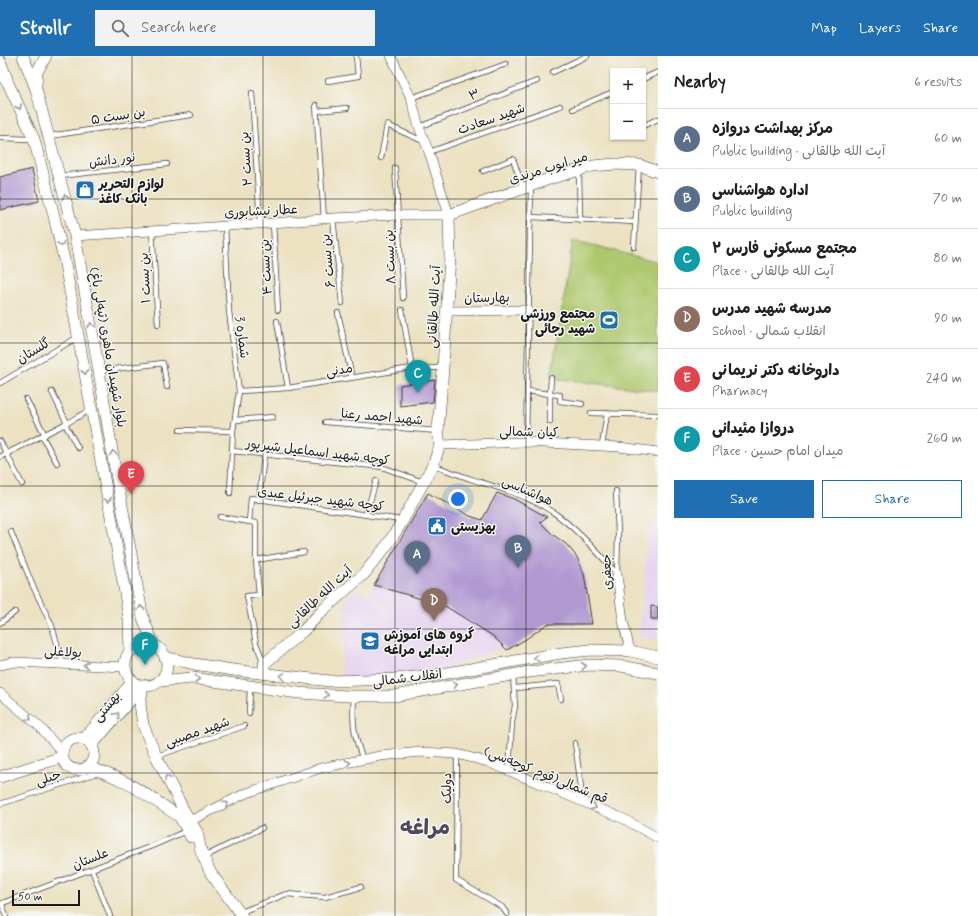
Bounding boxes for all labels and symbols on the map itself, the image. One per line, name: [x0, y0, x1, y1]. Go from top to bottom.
street label: ۳: [467, 86, 483, 105]
street label: شهید سعادت: [456, 100, 527, 139]
one-way arrow: [14, 103, 22, 110]
street label: بن بست ۵: [90, 104, 147, 129]
street label: بن بست ۲: [236, 131, 257, 187]
street label: میر ایوب مرندی: [507, 148, 590, 188]
street label: نور دانش: [88, 149, 136, 172]
place label: لوازم التحریر بانک کاغذ: [97, 176, 164, 208]
shop icon: لوازم التحریر بانک کاغذ: [74, 179, 96, 201]
one-way arrow: [61, 194, 70, 201]
street label: عطار نیشابوری: [224, 201, 298, 222]
street label: بن بست ۸: [381, 229, 400, 285]
street label: بن بست ۶: [317, 233, 340, 289]
street label: بن بست ۴: [257, 239, 276, 295]
one-way arrow: [56, 241, 64, 248]
street label: بن بست ۱: [136, 252, 155, 304]
street label: آیت الله طالقانی: [424, 264, 445, 349]
street label: بلوار شهیدان ماهری (تپه‌لی باغ): [85, 266, 130, 429]
street label: بهارستان: [464, 290, 510, 307]
place label: مجتمع ورزشی شهید رجائی: [520, 306, 595, 338]
sports icon: مجتمع ورزشی شهید رجائی: [598, 309, 620, 331]
street label: شماره 3: [230, 315, 253, 359]
one-way arrow: [87, 322, 96, 328]
street label: گلستان: [14, 334, 54, 368]
street label: مدنی: [325, 360, 354, 381]
pin: C: [405, 360, 431, 393]
one-way arrow: [80, 369, 89, 375]
street label: شهید احمد رعنا: [340, 405, 424, 430]
street label: کیان شمالی: [499, 423, 559, 442]
street label: کوچه شهید اسماعیل شیرپور: [244, 435, 391, 470]
one-way arrow: [109, 450, 118, 456]
pin: E: [118, 461, 144, 494]
street label: هواشناسی: [499, 473, 556, 510]
street label: کوچه شهید جبرئیل عبدی: [256, 483, 386, 516]
your location: [448, 489, 468, 509]
one-way arrow: [103, 497, 112, 503]
public building icon: بهزیستی: [426, 515, 448, 537]
place label: بهزیستی: [451, 519, 496, 536]
pin: B: [505, 535, 531, 568]
pin: A: [404, 541, 430, 574]
street label: جعفری: [598, 554, 617, 590]
street label: آیت الله طالقانی: [284, 562, 357, 632]
pin: D: [421, 588, 447, 621]
one-way arrow: [138, 605, 146, 611]
place label: گروه های آموزش ابتدایی مراغه: [384, 626, 475, 659]
school or university icon: گروه های آموزش ابتدایی مراغه: [359, 630, 381, 652]
pin: F: [132, 632, 158, 665]
street label: بولاغلی: [44, 643, 82, 662]
one-way arrow: [533, 653, 539, 661]
one-way arrow: [83, 661, 89, 670]
one-way arrow: [581, 662, 587, 671]
street label: انقلاب شمالی: [371, 666, 443, 691]
one-way arrow: [279, 672, 285, 681]
one-way arrow: [194, 674, 200, 683]
one-way arrow: [452, 681, 458, 690]
street label: بهشتی: [89, 688, 125, 726]
one-way arrow: [323, 690, 329, 699]
one-way arrow: [112, 713, 119, 720]
street label: شهید مصیبی: [163, 713, 232, 751]
one-way arrow: [25, 714, 32, 721]
street label: قم شمالی(قوم کوچه‌سی): [480, 743, 610, 809]
one-way arrow: [345, 759, 352, 767]
street label: جبلی: [33, 766, 64, 791]
street label: دولیک: [439, 772, 456, 804]
one-way arrow: [165, 775, 172, 782]
one-way arrow: [221, 801, 229, 809]
one-way arrow: [590, 802, 597, 810]
district label: مراغه: [400, 814, 450, 842]
street label: علستان: [70, 844, 111, 874]
scale bar: [12, 888, 80, 907]

